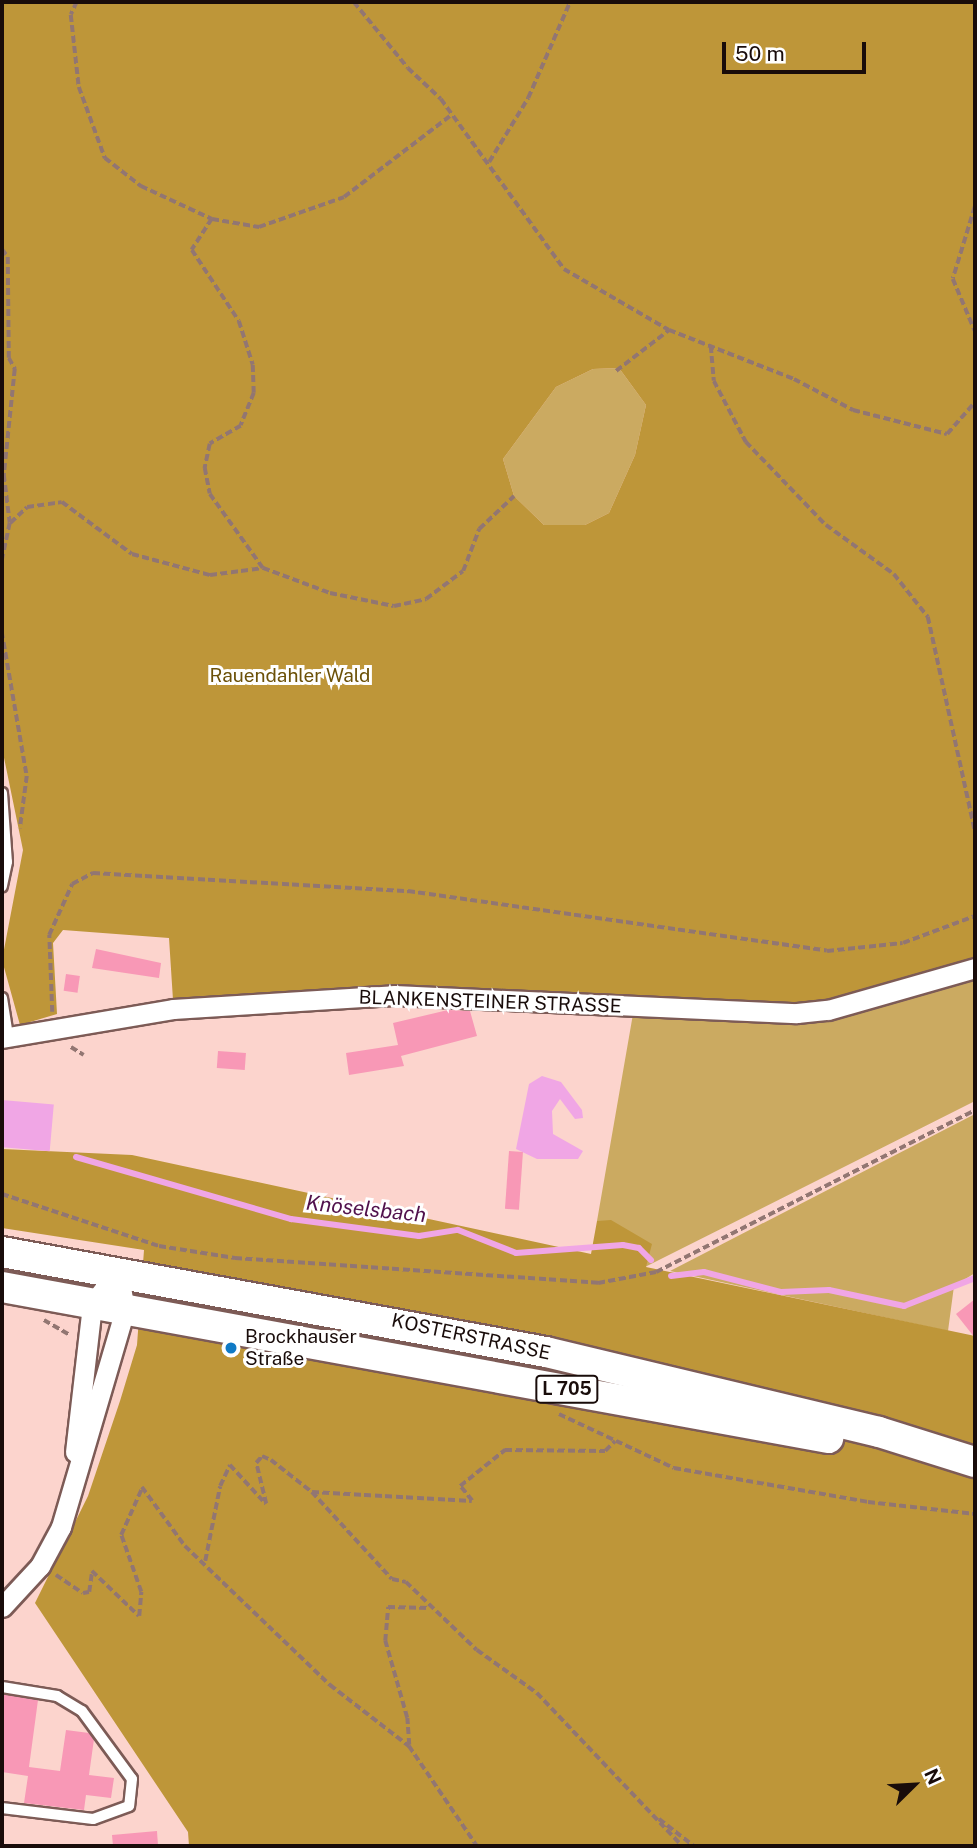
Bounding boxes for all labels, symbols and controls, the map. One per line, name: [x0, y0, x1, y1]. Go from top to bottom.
scale bar: [725, 28, 869, 72]
text: 50 m: [735, 41, 785, 66]
park label: Rauendahler Wald: [209, 665, 371, 687]
street label: BLANKENSTEINER STRASSE: [358, 986, 622, 1018]
water label: Knöselsbach: [305, 1190, 427, 1228]
street label: KOSTERSTRASSE: [389, 1309, 553, 1365]
place label: Brockhauser Straße: [245, 1326, 357, 1370]
marker: Brockhauser Straße: [223, 1340, 239, 1356]
road number: L 705: [534, 1374, 600, 1404]
north arrow: [879, 1750, 949, 1820]
text: N: [920, 1765, 946, 1788]

